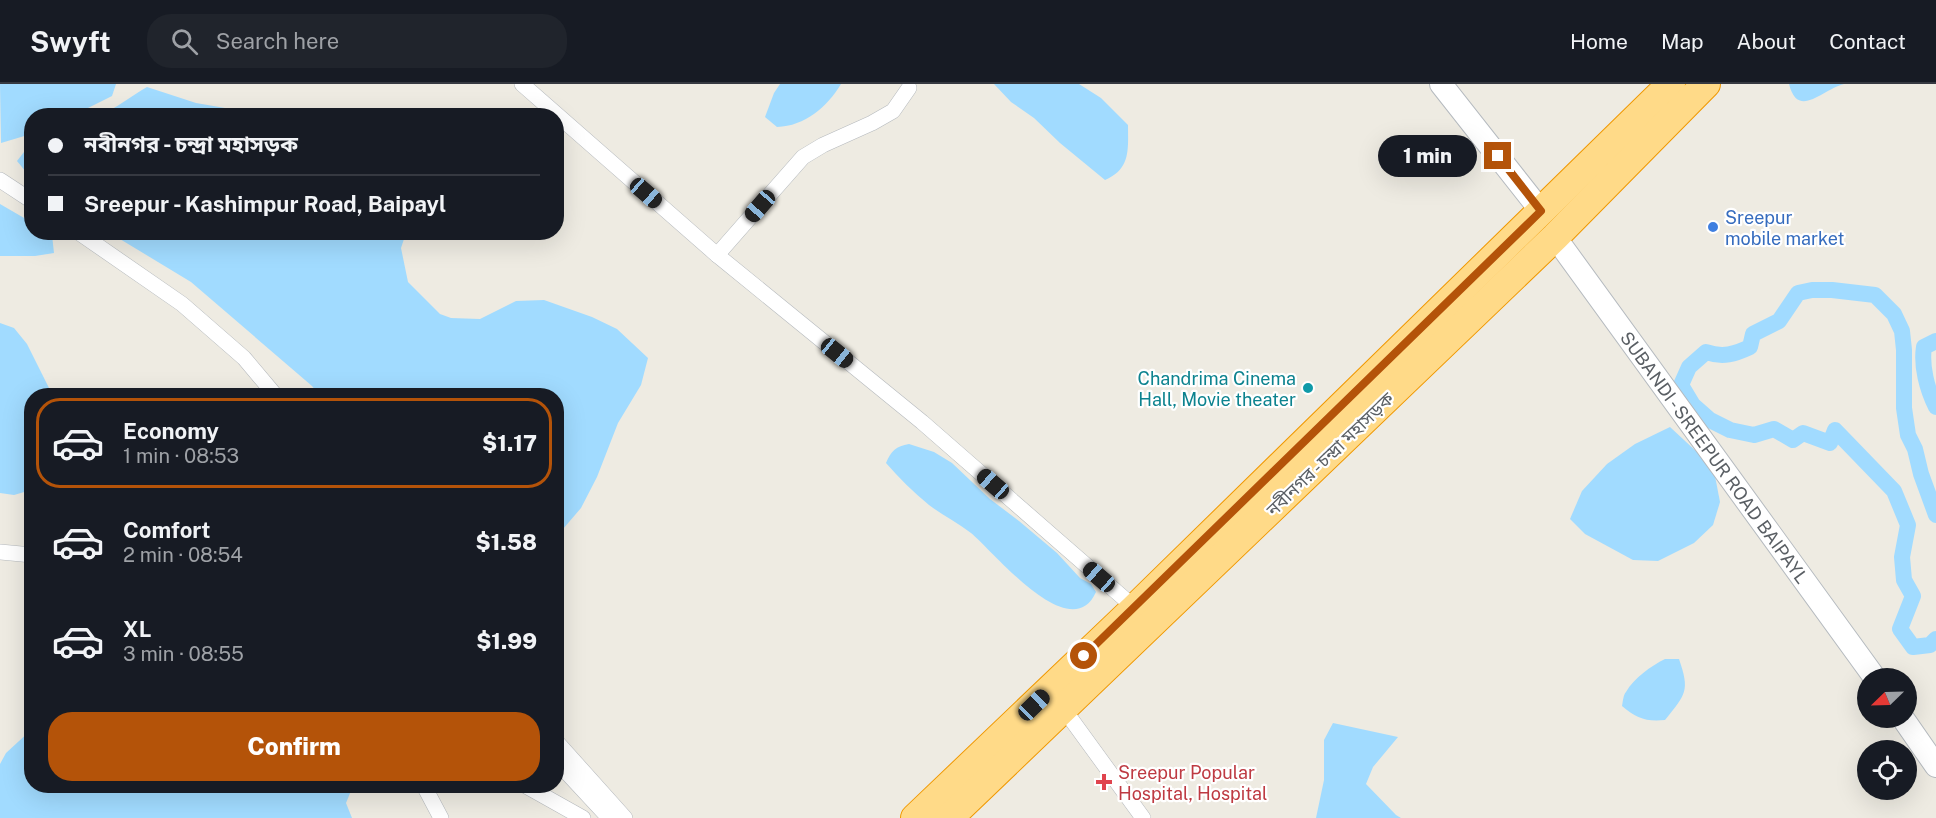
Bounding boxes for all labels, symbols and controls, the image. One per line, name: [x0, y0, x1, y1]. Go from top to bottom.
search box: [147, 14, 567, 68]
text: Swyft: [30, 25, 111, 58]
icon: search: [168, 25, 201, 58]
text: Search here: [216, 28, 339, 54]
text: Home: [1570, 29, 1628, 54]
text: Map: [1661, 29, 1704, 54]
text: About: [1737, 29, 1796, 54]
text: Contact: [1829, 29, 1906, 54]
text: নবীনগর - চন্দ্রা মহাসড়ক: [84, 131, 298, 157]
callout: 1 min: [1378, 135, 1477, 177]
route end: [1484, 142, 1511, 169]
text: 1 min: [1403, 144, 1452, 168]
car: [627, 174, 665, 212]
car: [741, 187, 779, 225]
text: Sreepur - Kashimpur Road, Baipayl: [84, 191, 446, 217]
place label: Sreepur mobile market: [1725, 207, 1845, 249]
marker: Sreepur mobile market: [1706, 220, 1720, 234]
street label: SUBANDI - SREEPUR ROAD BAIPAYL: [1616, 327, 1813, 587]
car: [817, 335, 857, 371]
place label: Chandrima Cinema Hall, Movie theater: [1138, 368, 1296, 410]
marker: Chandrima Cinema Hall, Movie theater: [1301, 381, 1315, 395]
street label: নবীনগর - চন্দ্রা মহাসড়ক: [1261, 388, 1398, 521]
icon: car: [51, 416, 105, 470]
text: Economy: [123, 418, 219, 444]
text: $1.17: [482, 430, 537, 456]
text: 1 min · 08:53: [123, 444, 239, 468]
car: [974, 465, 1012, 503]
icon: car: [51, 515, 105, 569]
text: Comfort: [123, 517, 210, 543]
text: $1.58: [476, 529, 537, 555]
text: 2 min · 08:54: [123, 543, 243, 567]
car: [1080, 558, 1118, 596]
icon: car: [51, 614, 105, 668]
text: XL: [123, 616, 151, 642]
text: $1.99: [476, 628, 537, 654]
text: 3 min · 08:55: [123, 642, 244, 666]
route start: [1070, 642, 1097, 669]
north arrow: [1857, 668, 1917, 728]
map controls: [1857, 668, 1917, 800]
car: [1015, 686, 1053, 724]
button: Confirm: [48, 712, 540, 781]
button: locate: [1857, 740, 1917, 800]
place label: Sreepur Popular Hospital, Hospital: [1118, 762, 1268, 804]
marker: Sreepur Popular Hospital, Hospital: [1095, 773, 1113, 791]

